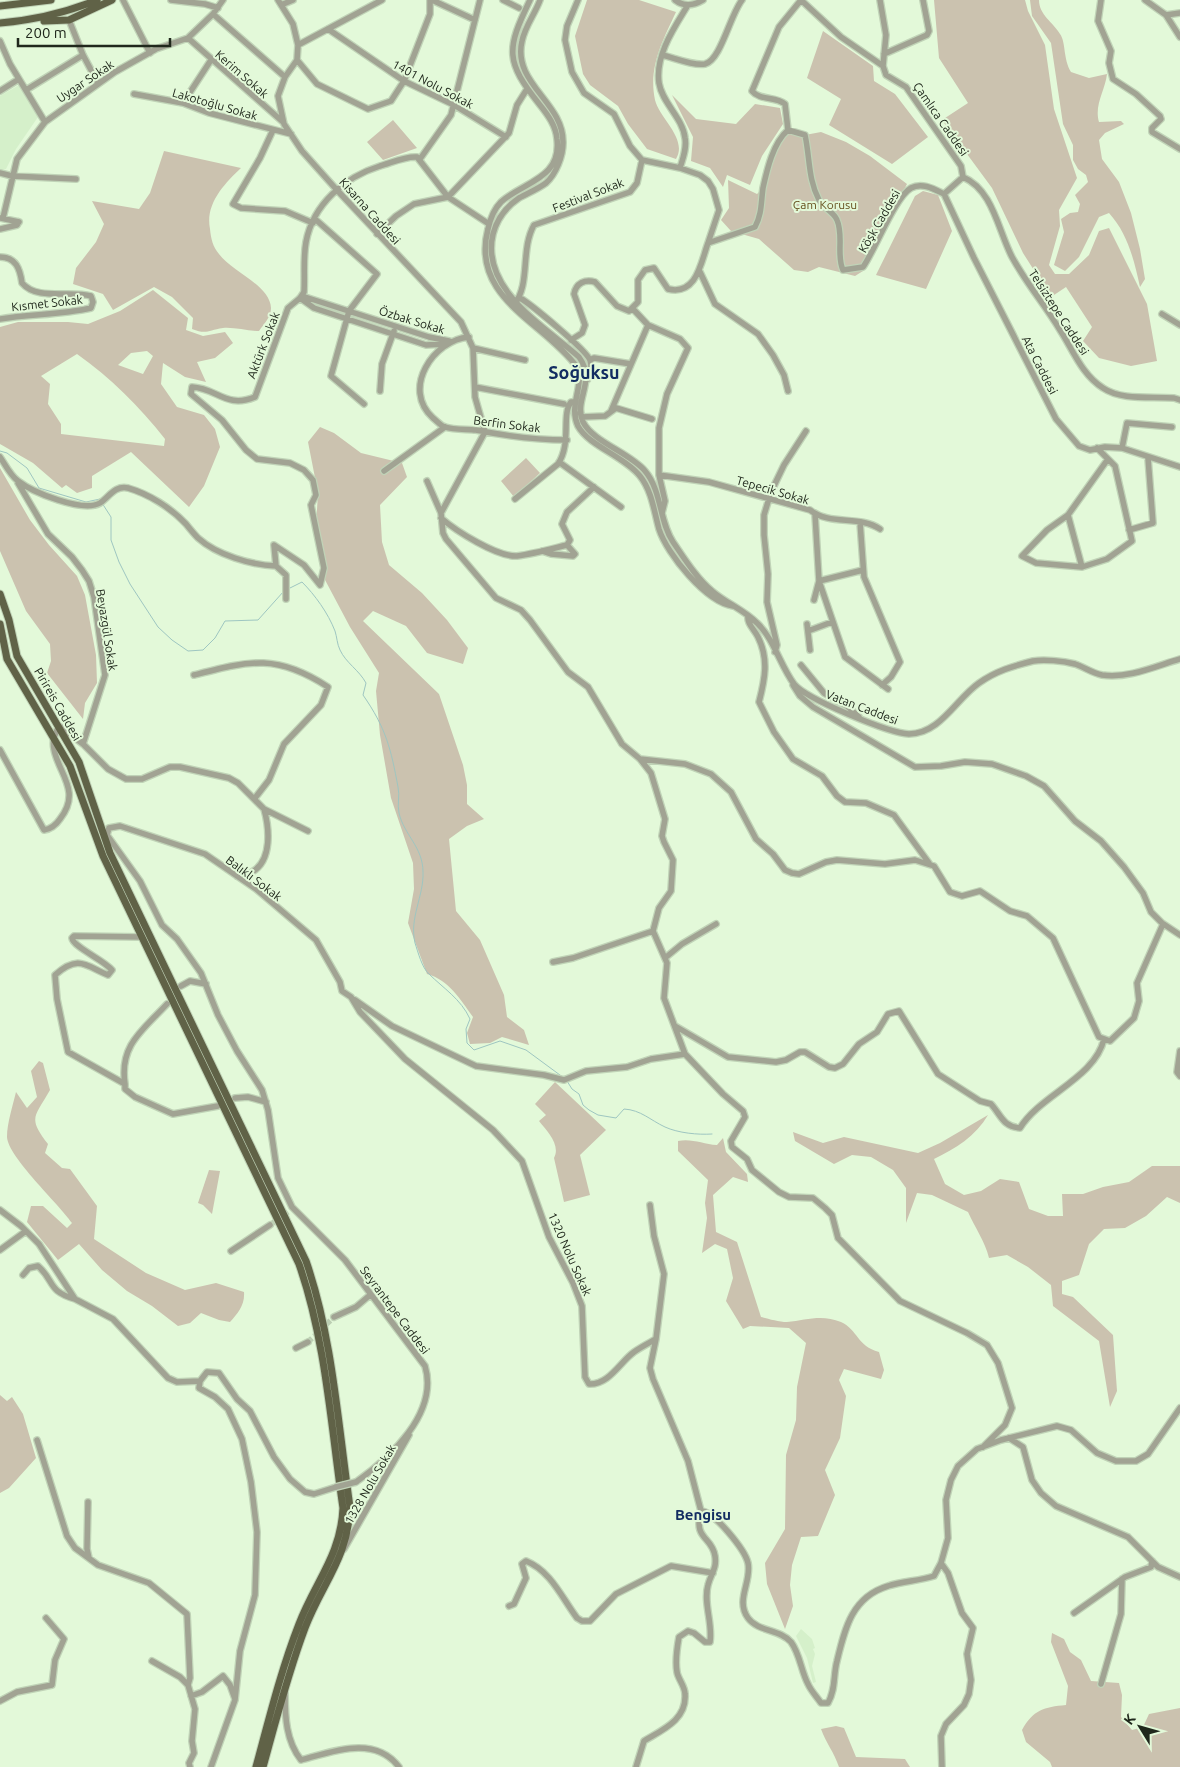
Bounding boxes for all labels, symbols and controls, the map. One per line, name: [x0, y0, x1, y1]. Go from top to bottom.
scale bar: [18, 15, 170, 47]
text: 200 m: [25, 24, 67, 41]
street label: Kerim Sokak: [213, 47, 271, 101]
street label: Uygar Sokak: [54, 57, 116, 105]
street label: 1401 Nolu Sokak: [390, 57, 476, 111]
street label: Çamlıca Caddesi: [911, 80, 971, 158]
street label: Lakotoğlu Sokak: [171, 86, 259, 122]
street label: Kisarna Caddesi: [337, 175, 403, 247]
street label: Festival Sokak: [551, 175, 625, 215]
street label: Köşk Caddesi: [856, 187, 902, 255]
park label: Çam Korusu: [793, 198, 857, 211]
street label: Telsiztepe Caddesi: [1026, 267, 1092, 357]
street label: Kısmet Sokak: [11, 293, 83, 313]
street label: Özbak Sokak: [377, 304, 447, 336]
street label: Aktürk Sokak: [244, 310, 282, 380]
street label: Ata Caddesi: [1020, 334, 1060, 396]
district label: Soğuksu: [548, 362, 620, 382]
street label: Berfin Sokak: [473, 413, 541, 435]
street label: Tepecik Sokak: [735, 473, 811, 507]
street label: Beyazgül Sokak: [94, 588, 120, 672]
street label: Pirireis Caddesi: [32, 665, 84, 743]
street label: Vatan Caddesi: [824, 687, 900, 727]
street label: Balıklı Sokak: [224, 853, 284, 903]
street label: 1320 Nolu Sokak: [546, 1210, 594, 1298]
street label: Seyrantepe Caddesi: [358, 1264, 432, 1356]
street label: 1328 Nolu Sokak: [342, 1442, 398, 1526]
district label: Bengisu: [675, 1506, 731, 1523]
north arrow: [1115, 1702, 1165, 1752]
text: K: [1120, 1710, 1139, 1728]

